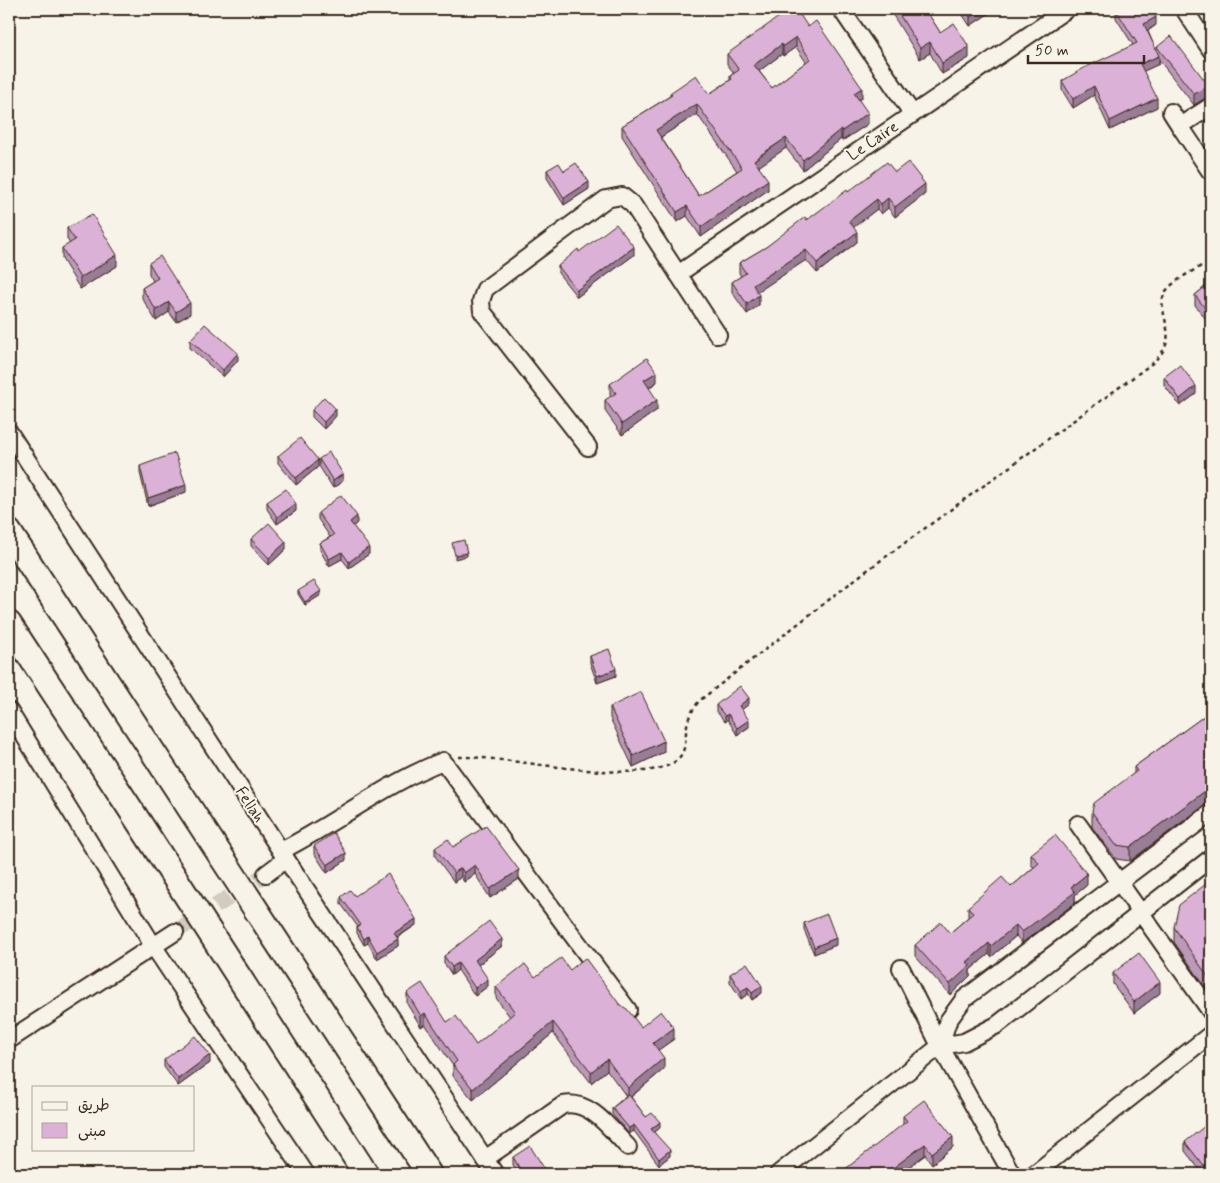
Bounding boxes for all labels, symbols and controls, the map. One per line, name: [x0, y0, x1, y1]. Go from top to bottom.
scale bar: [1028, 32, 1144, 64]
text: 50 m: [1035, 41, 1069, 61]
street label: Le Caire: [843, 116, 903, 166]
street label: Fellah: [230, 783, 269, 827]
legend: [32, 1086, 195, 1150]
text: طريق: [78, 1096, 110, 1116]
text: مبنى: [78, 1122, 106, 1142]

